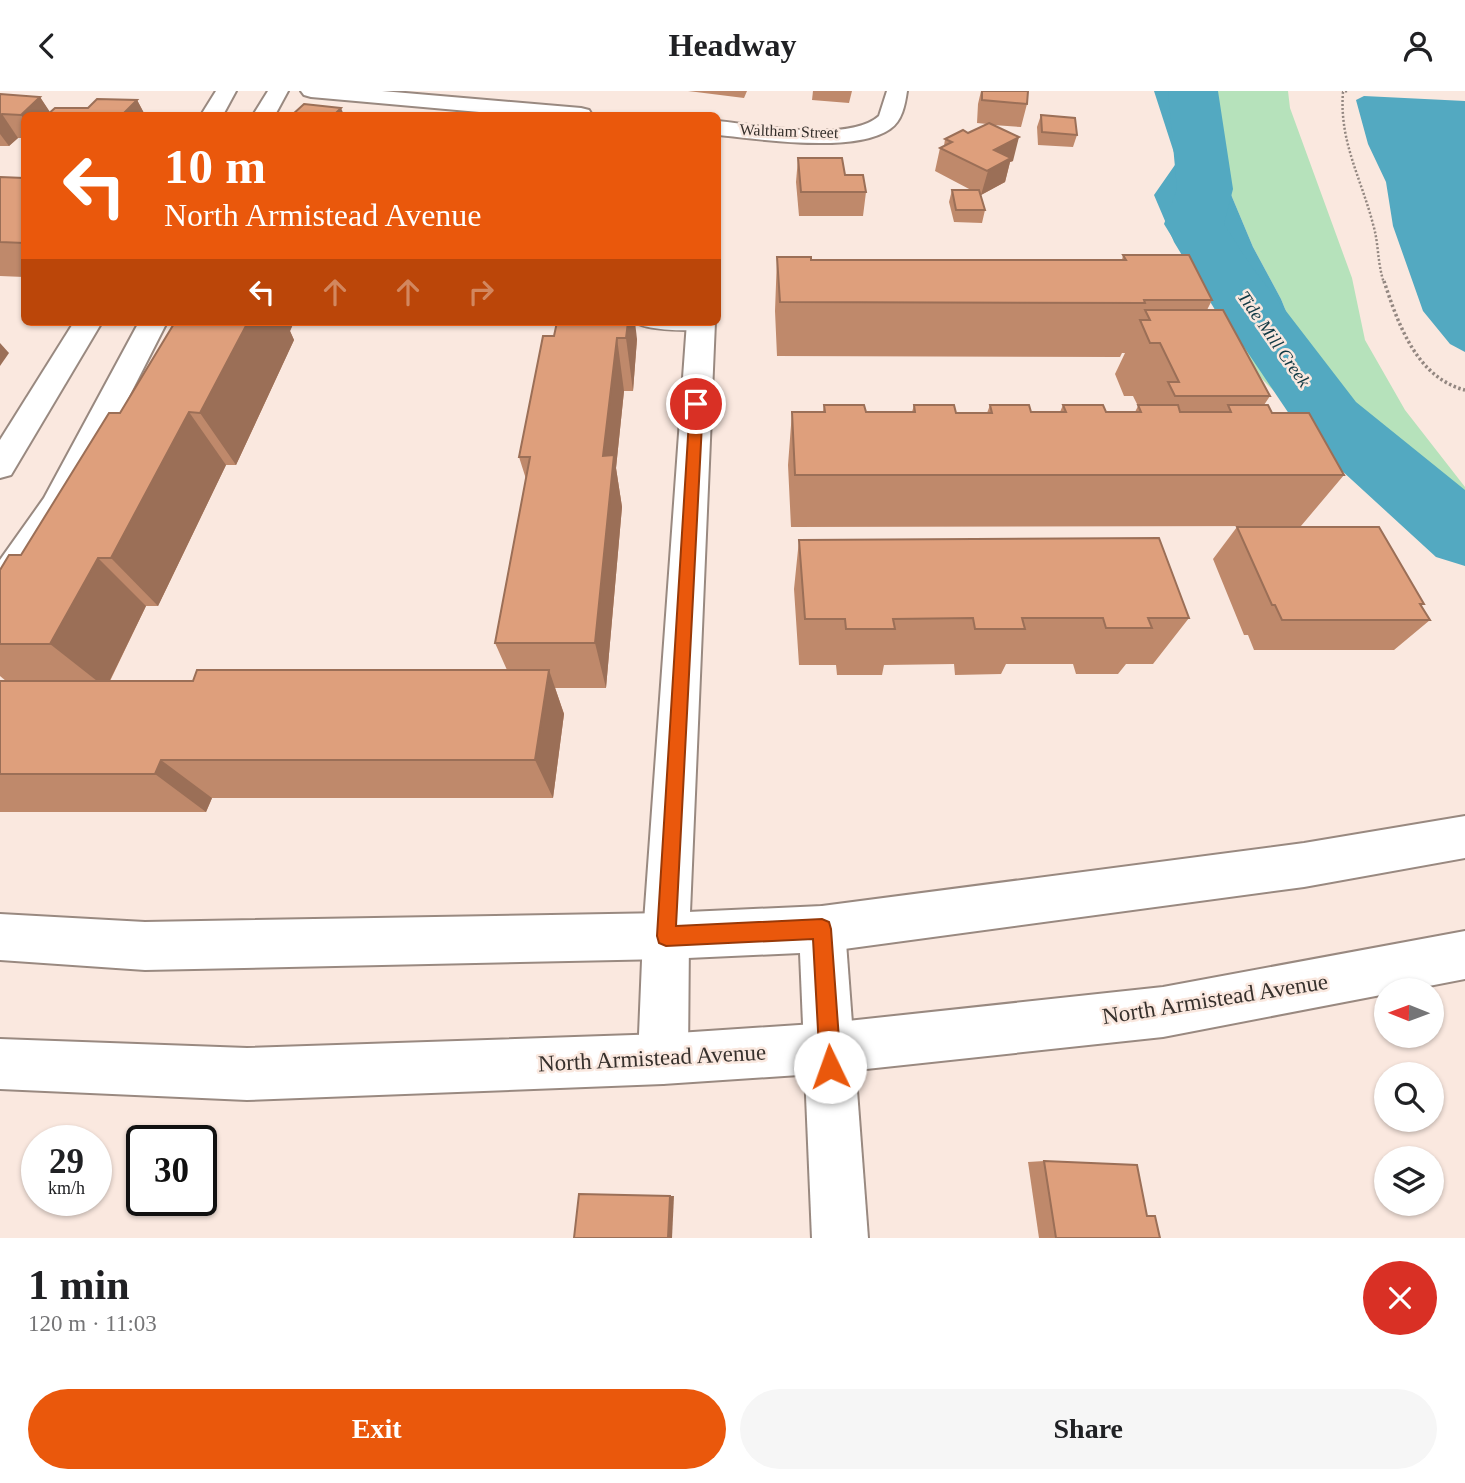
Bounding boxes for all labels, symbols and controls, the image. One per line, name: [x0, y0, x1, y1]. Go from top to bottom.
icon: back: [28, 27, 66, 65]
text: Headway: [669, 27, 797, 63]
icon: person: [1399, 27, 1437, 65]
street label: Waltham Street: [739, 121, 839, 141]
text: 10 m: [164, 139, 266, 194]
icon: left: [49, 140, 140, 231]
text: North Armistead Avenue: [164, 197, 482, 233]
icon: left: [243, 273, 281, 311]
icon: ahead: [316, 273, 354, 311]
icon: ahead: [389, 273, 427, 311]
icon: right: [462, 273, 500, 311]
water label: Tide Mill Creek: [1234, 287, 1315, 392]
pin: [666, 374, 726, 434]
icon: arrive: [677, 385, 715, 423]
street label: North Armistead Avenue: [1100, 969, 1330, 1029]
north arrow: [1374, 978, 1444, 1048]
map controls: [1374, 978, 1444, 1216]
position arrow: [793, 1030, 867, 1104]
street label: North Armistead Avenue: [537, 1040, 767, 1076]
button: search: [1374, 1062, 1444, 1132]
speed limit sign: 30: [126, 1125, 217, 1216]
text: 29: [49, 1142, 84, 1181]
button: layers: [1374, 1146, 1444, 1216]
text: km/h: [48, 1178, 85, 1198]
button: close: [1363, 1261, 1437, 1335]
text: 1 min: [28, 1262, 130, 1308]
text: 120 m · 11:03: [28, 1311, 157, 1336]
button: Exit: [28, 1389, 726, 1469]
button: Share: [740, 1389, 1437, 1469]

